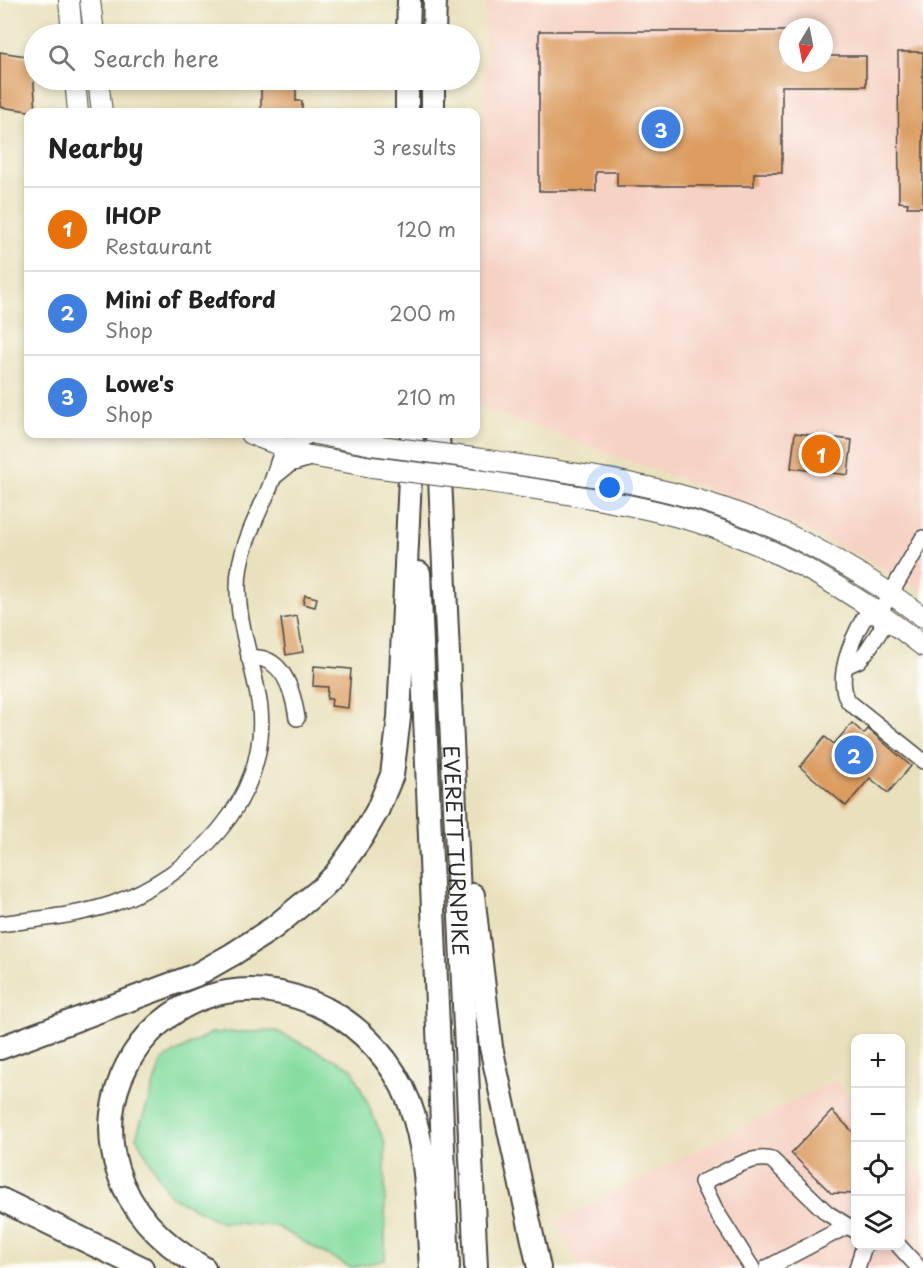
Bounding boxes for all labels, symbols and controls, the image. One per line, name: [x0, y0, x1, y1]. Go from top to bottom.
north arrow: [779, 18, 833, 72]
search box: [24, 24, 480, 90]
icon: search: [45, 41, 78, 74]
text: Search here: [93, 41, 219, 74]
pin: 3: [642, 106, 680, 152]
text: Nearby: [48, 128, 143, 167]
text: 3 results: [373, 132, 456, 162]
text: IHOP: [105, 198, 161, 231]
text: 1: [63, 214, 72, 244]
text: 120 m: [397, 214, 456, 244]
text: Restaurant: [105, 231, 212, 261]
text: Mini of Bedford: [105, 282, 276, 315]
text: 2: [60, 298, 75, 328]
text: 200 m: [389, 298, 456, 328]
text: Shop: [105, 315, 153, 345]
text: Lowe's: [105, 366, 174, 399]
text: 3: [61, 382, 74, 412]
text: 210 m: [397, 382, 456, 412]
text: Shop: [105, 399, 153, 429]
pin: 1: [802, 432, 840, 476]
your location: [595, 473, 624, 502]
pin: 2: [834, 732, 874, 777]
street label: EVERETT TURNPIKE: [436, 745, 478, 957]
map controls: [851, 1034, 905, 1250]
button: +: [851, 1034, 905, 1088]
button: −: [851, 1088, 905, 1142]
button: locate: [851, 1142, 905, 1196]
button: layers: [851, 1196, 905, 1250]

